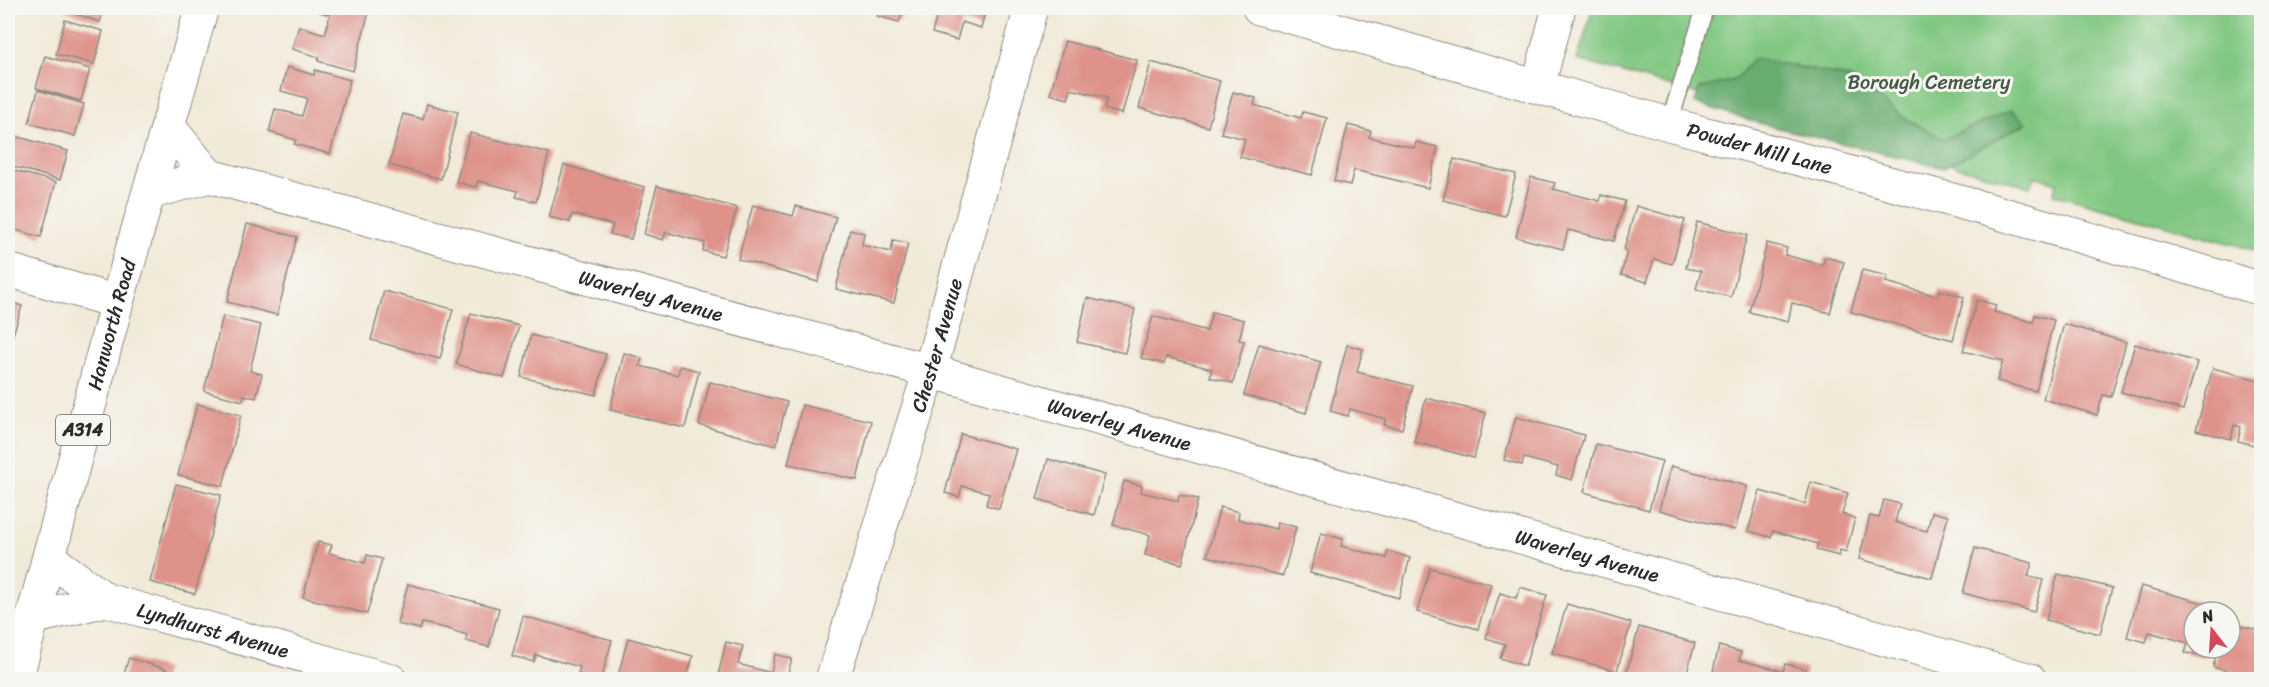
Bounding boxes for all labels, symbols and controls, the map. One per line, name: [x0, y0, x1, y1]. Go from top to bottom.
park label: Borough Cemetery: [1848, 65, 2011, 100]
street label: Powder Mill Lane: [1683, 112, 1836, 185]
street label: Hanworth Road: [77, 254, 146, 394]
street label: Waverley Avenue: [575, 259, 727, 332]
street label: Chester Avenue: [901, 274, 973, 417]
street label: Waverley Avenue: [1043, 387, 1196, 461]
road number: A314: [56, 415, 110, 445]
street label: Waverley Avenue: [1511, 519, 1664, 593]
street label: Lyndhurst Avenue: [133, 592, 293, 668]
north arrow: [2182, 600, 2242, 660]
text: N: [2197, 600, 2218, 632]

